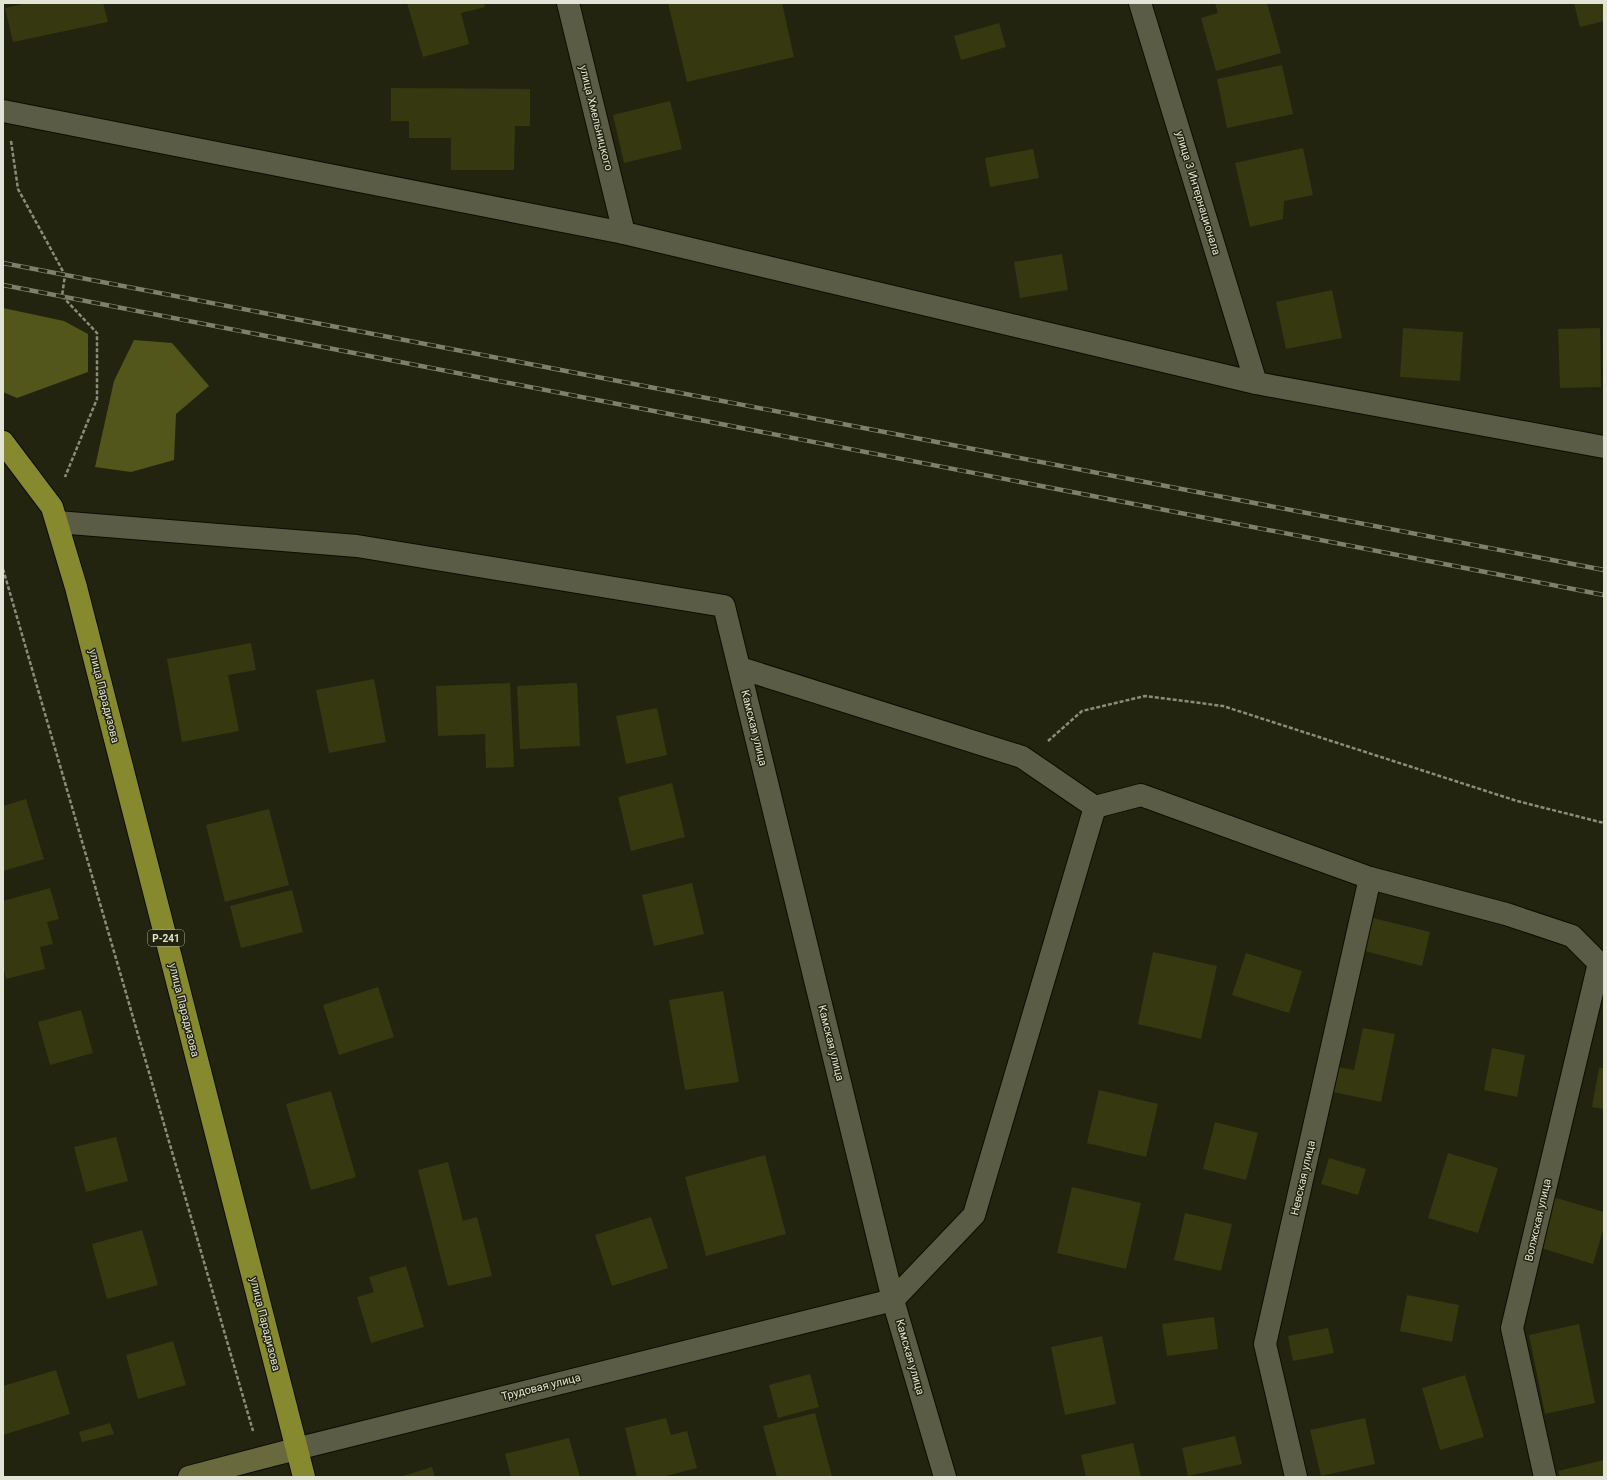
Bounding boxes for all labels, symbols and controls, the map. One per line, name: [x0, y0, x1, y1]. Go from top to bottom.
street label: улица Хмельницкого: [577, 64, 615, 172]
street label: улица 3 Интернационала: [1173, 129, 1223, 257]
street label: улица Парадизова: [86, 648, 122, 744]
street label: Камская улица: [738, 689, 770, 767]
road number: Р-241: [148, 930, 184, 946]
street label: улица Парадизова: [166, 962, 202, 1058]
street label: Камская улица: [815, 1004, 847, 1082]
street label: Невская улица: [1288, 1139, 1318, 1217]
street label: Волжская улица: [1522, 1177, 1554, 1263]
street label: улица Парадизова: [247, 1276, 283, 1372]
street label: Камская улица: [893, 1318, 927, 1396]
street label: Трудовая улица: [500, 1371, 582, 1403]

